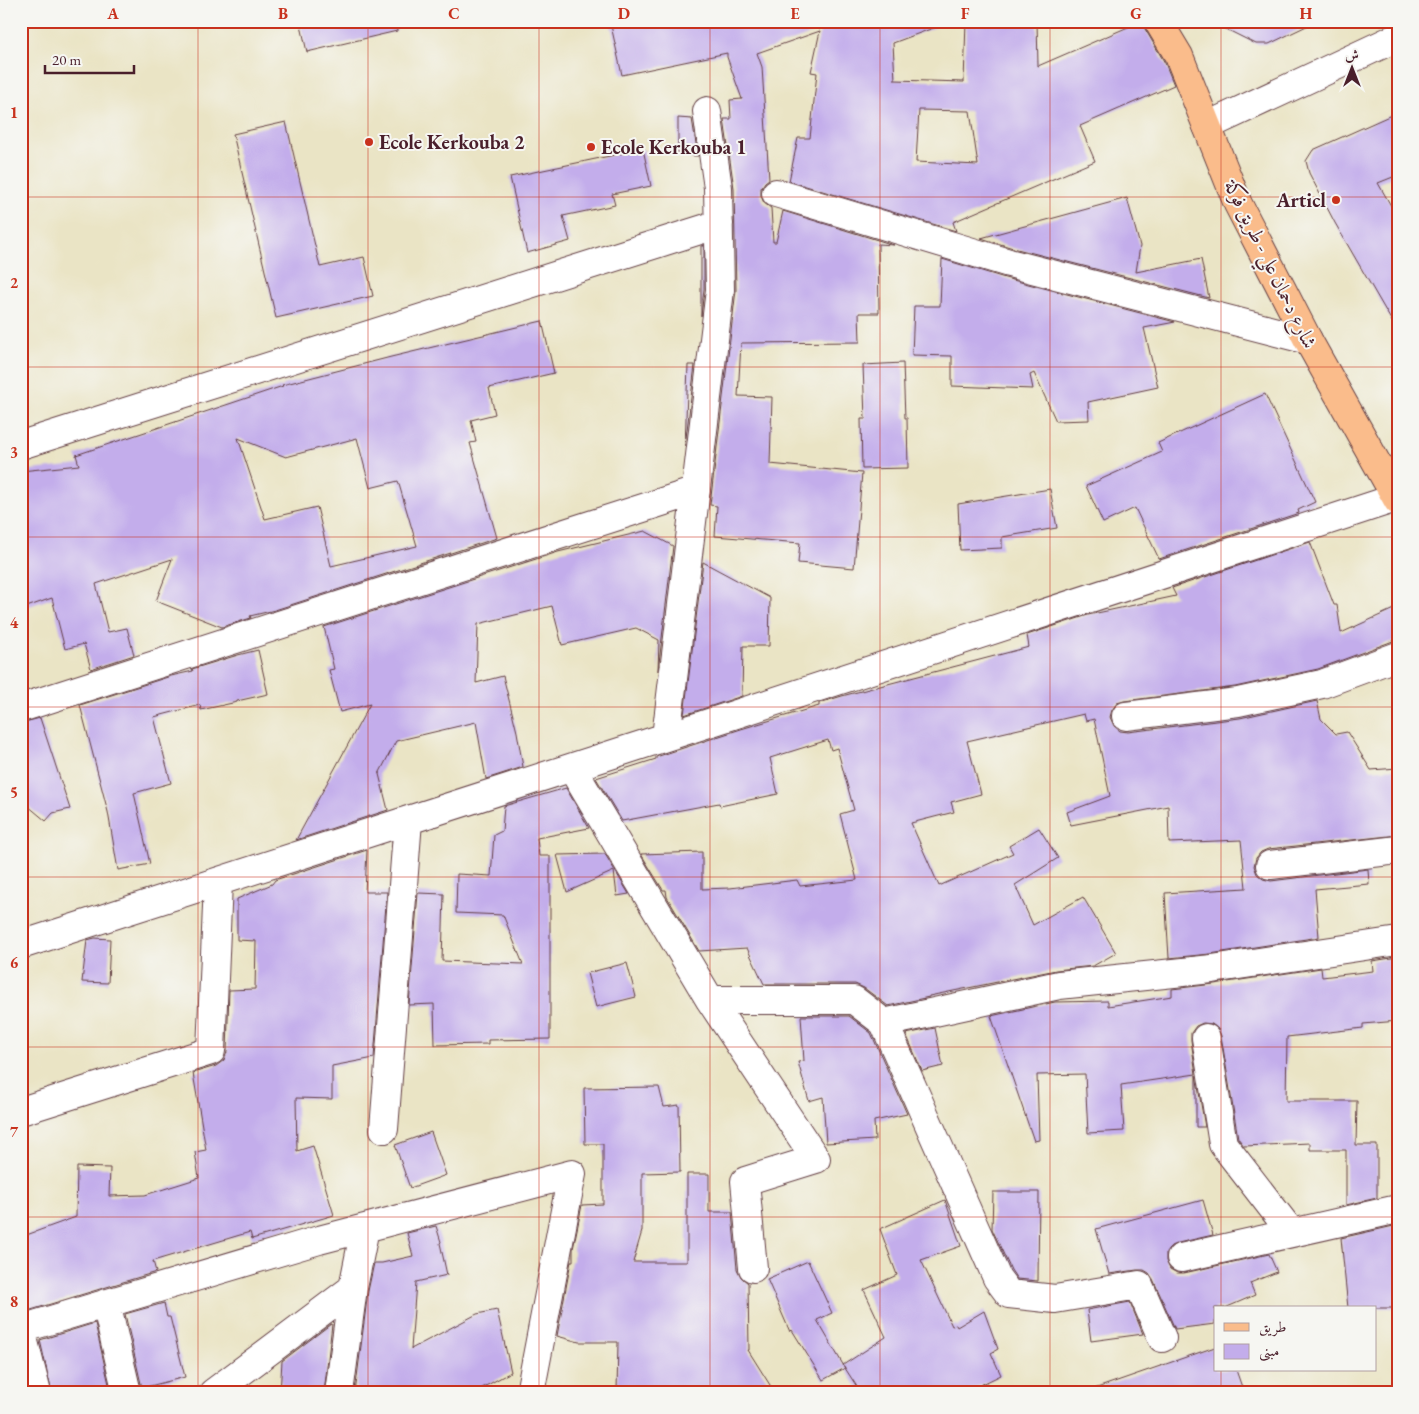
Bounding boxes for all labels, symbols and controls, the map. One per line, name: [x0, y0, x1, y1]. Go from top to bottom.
text: A: [106, 3, 119, 24]
text: B: [278, 3, 288, 24]
text: C: [448, 3, 460, 24]
text: D: [618, 3, 630, 24]
text: E: [790, 3, 800, 24]
text: F: [961, 3, 970, 24]
text: G: [1130, 3, 1142, 24]
text: H: [1300, 3, 1313, 24]
scale bar: [45, 42, 134, 74]
north arrow: [1326, 42, 1376, 92]
text: ش: [1345, 46, 1359, 64]
text: 20 m: [52, 50, 81, 69]
text: 1: [10, 102, 18, 123]
place label: Ecole Kerkouba 2: [379, 129, 525, 155]
place label: Ecole Kerkouba 1: [601, 134, 747, 160]
marker: Ecole Kerkouba 2: [363, 136, 375, 148]
marker: Ecole Kerkouba 1: [585, 141, 597, 153]
street label: شارع دحمان علي - طريق فوكة: [1212, 174, 1323, 356]
place label: Articl: [1275, 187, 1326, 213]
marker: Articl: [1330, 194, 1342, 206]
text: 2: [10, 272, 19, 293]
text: 3: [10, 442, 18, 463]
text: 4: [10, 612, 19, 633]
text: 5: [10, 782, 18, 803]
text: 6: [10, 952, 19, 973]
text: 7: [10, 1121, 19, 1142]
text: 8: [10, 1291, 18, 1312]
legend: [1214, 1306, 1376, 1372]
text: طريق: [1259, 1317, 1286, 1337]
text: مبنى: [1259, 1341, 1279, 1362]

